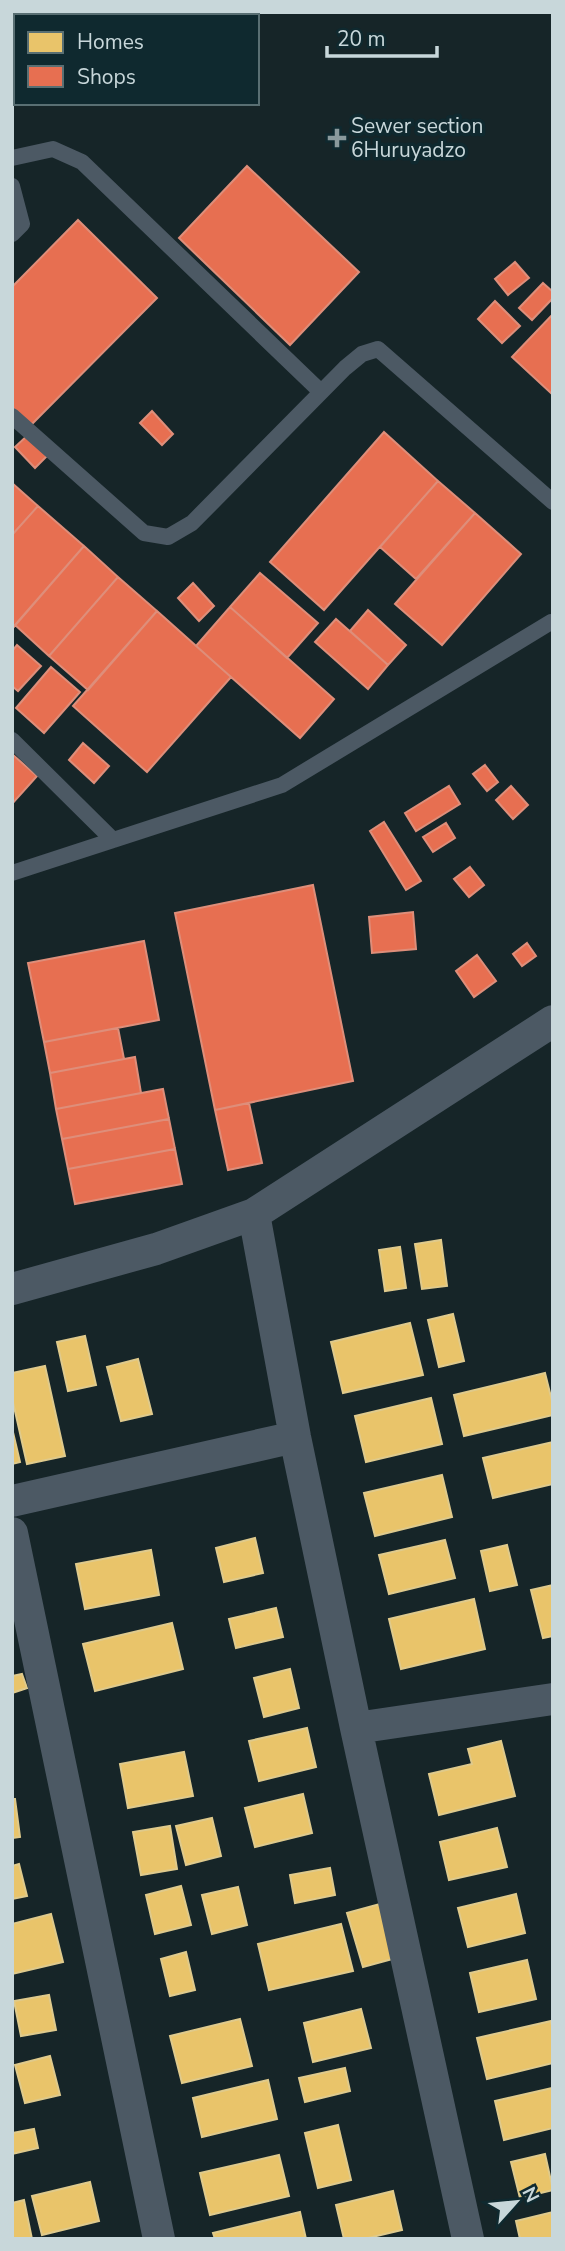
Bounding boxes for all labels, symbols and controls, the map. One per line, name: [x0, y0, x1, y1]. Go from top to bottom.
legend: [14, 14, 259, 105]
scale bar: [327, 14, 437, 58]
text: 20 m: [337, 25, 386, 53]
text: Homes: [77, 28, 144, 56]
text: Shops: [77, 63, 136, 91]
place label: Sewer section 6Huruyadzo: [351, 112, 483, 164]
marker: Sewer section 6Huruyadzo: [329, 130, 345, 146]
north arrow: [481, 2167, 551, 2237]
text: N: [515, 2182, 545, 2207]

